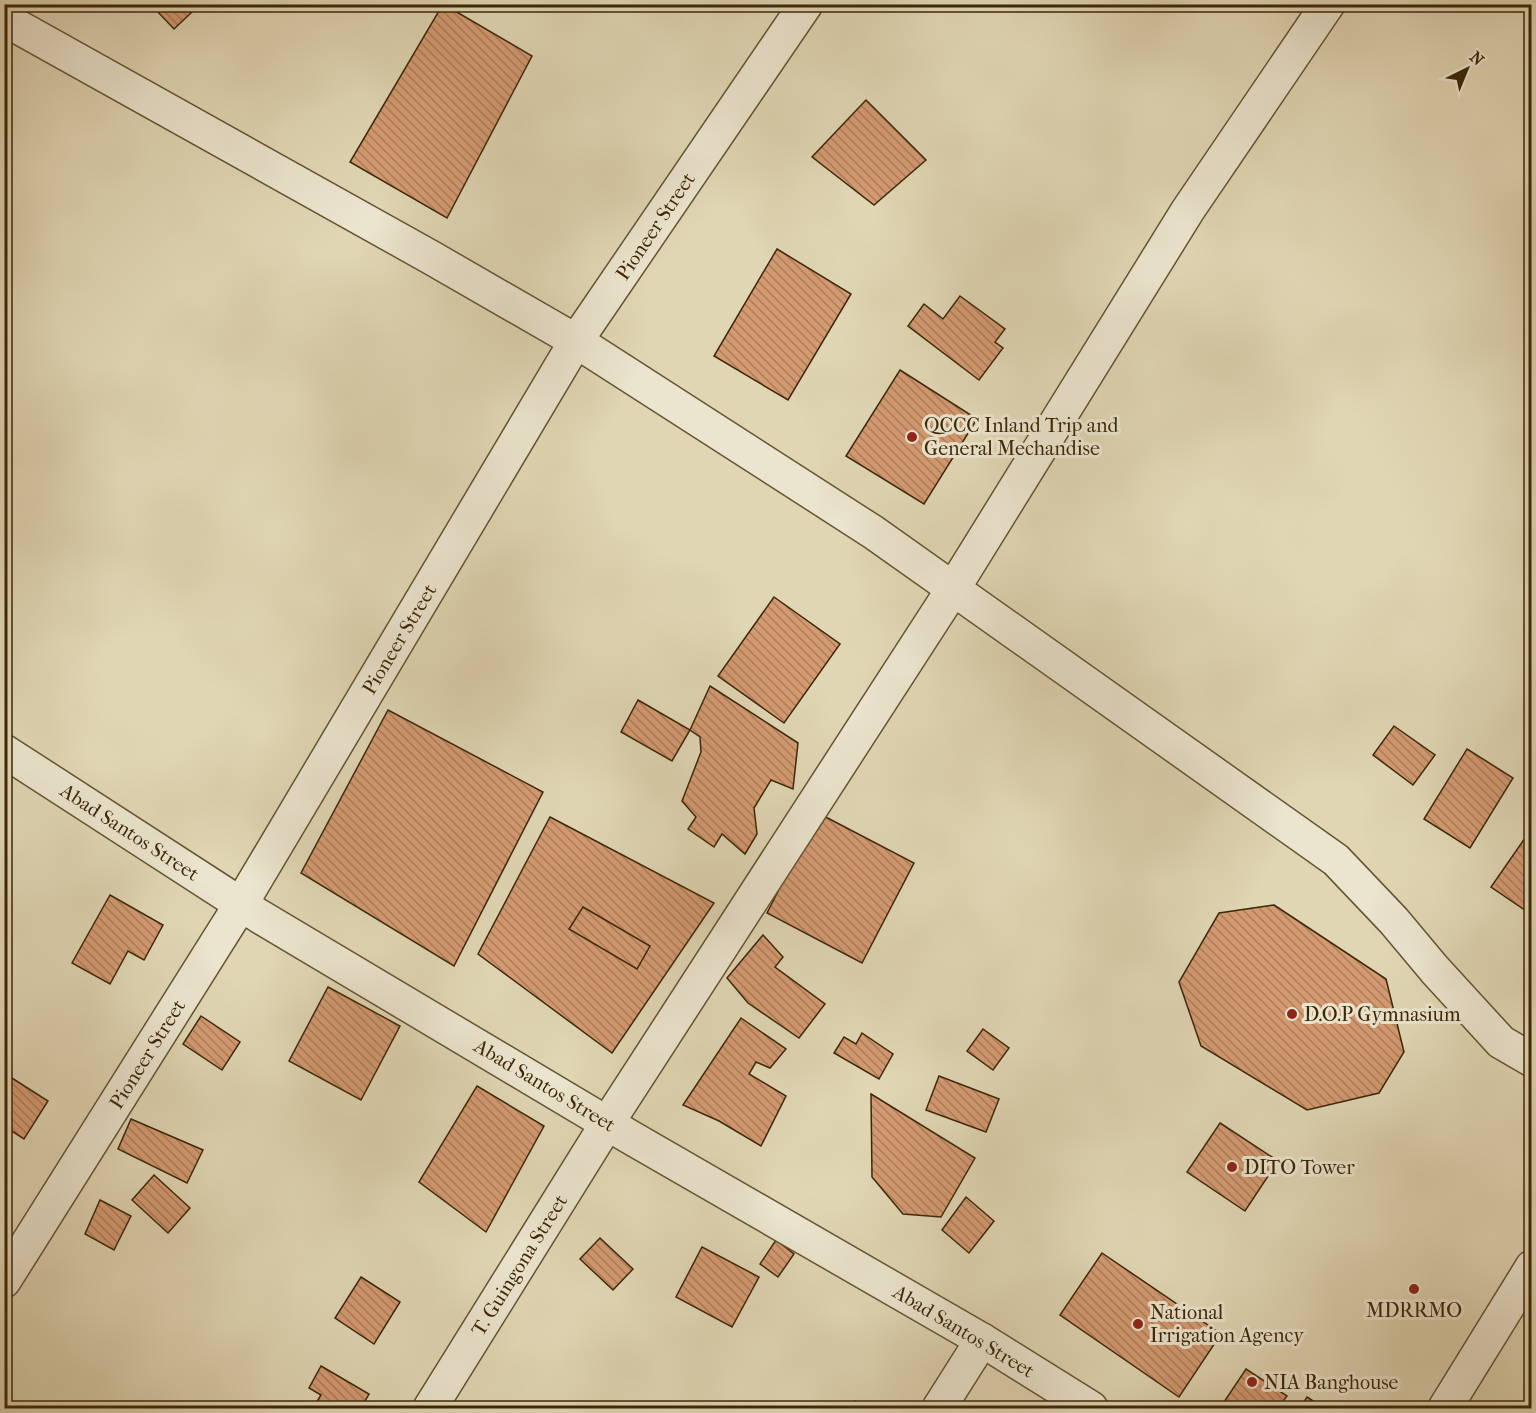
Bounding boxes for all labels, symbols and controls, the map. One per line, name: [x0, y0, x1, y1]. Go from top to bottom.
north arrow: [1437, 39, 1497, 99]
text: N: [1466, 47, 1488, 70]
street label: Pioneer Street: [611, 168, 700, 284]
place label: QCCC Inland Trip and General Mechandise: [924, 414, 1119, 460]
marker: QCCC Inland Trip and General Mechandise: [905, 430, 919, 444]
street label: Pioneer Street: [357, 580, 441, 699]
street label: Abad Santos Street: [55, 778, 203, 886]
street label: Pioneer Street: [105, 995, 190, 1113]
place label: D.O.P Gymnasium: [1304, 1003, 1461, 1026]
marker: D.O.P Gymnasium: [1285, 1007, 1299, 1021]
street label: Abad Santos Street: [469, 1034, 620, 1137]
place label: DITO Tower: [1244, 1156, 1355, 1179]
marker: DITO Tower: [1225, 1160, 1239, 1174]
street label: T. Guingona Street: [467, 1190, 572, 1340]
street label: Abad Santos Street: [888, 1280, 1039, 1383]
marker: MDRRMO: [1407, 1282, 1421, 1296]
place label: MDRRMO: [1366, 1299, 1462, 1322]
place label: National Irrigation Agency: [1150, 1301, 1305, 1347]
marker: National Irrigation Agency: [1131, 1317, 1145, 1331]
place label: NIA Banghouse: [1264, 1371, 1399, 1394]
marker: NIA Banghouse: [1245, 1375, 1259, 1389]

